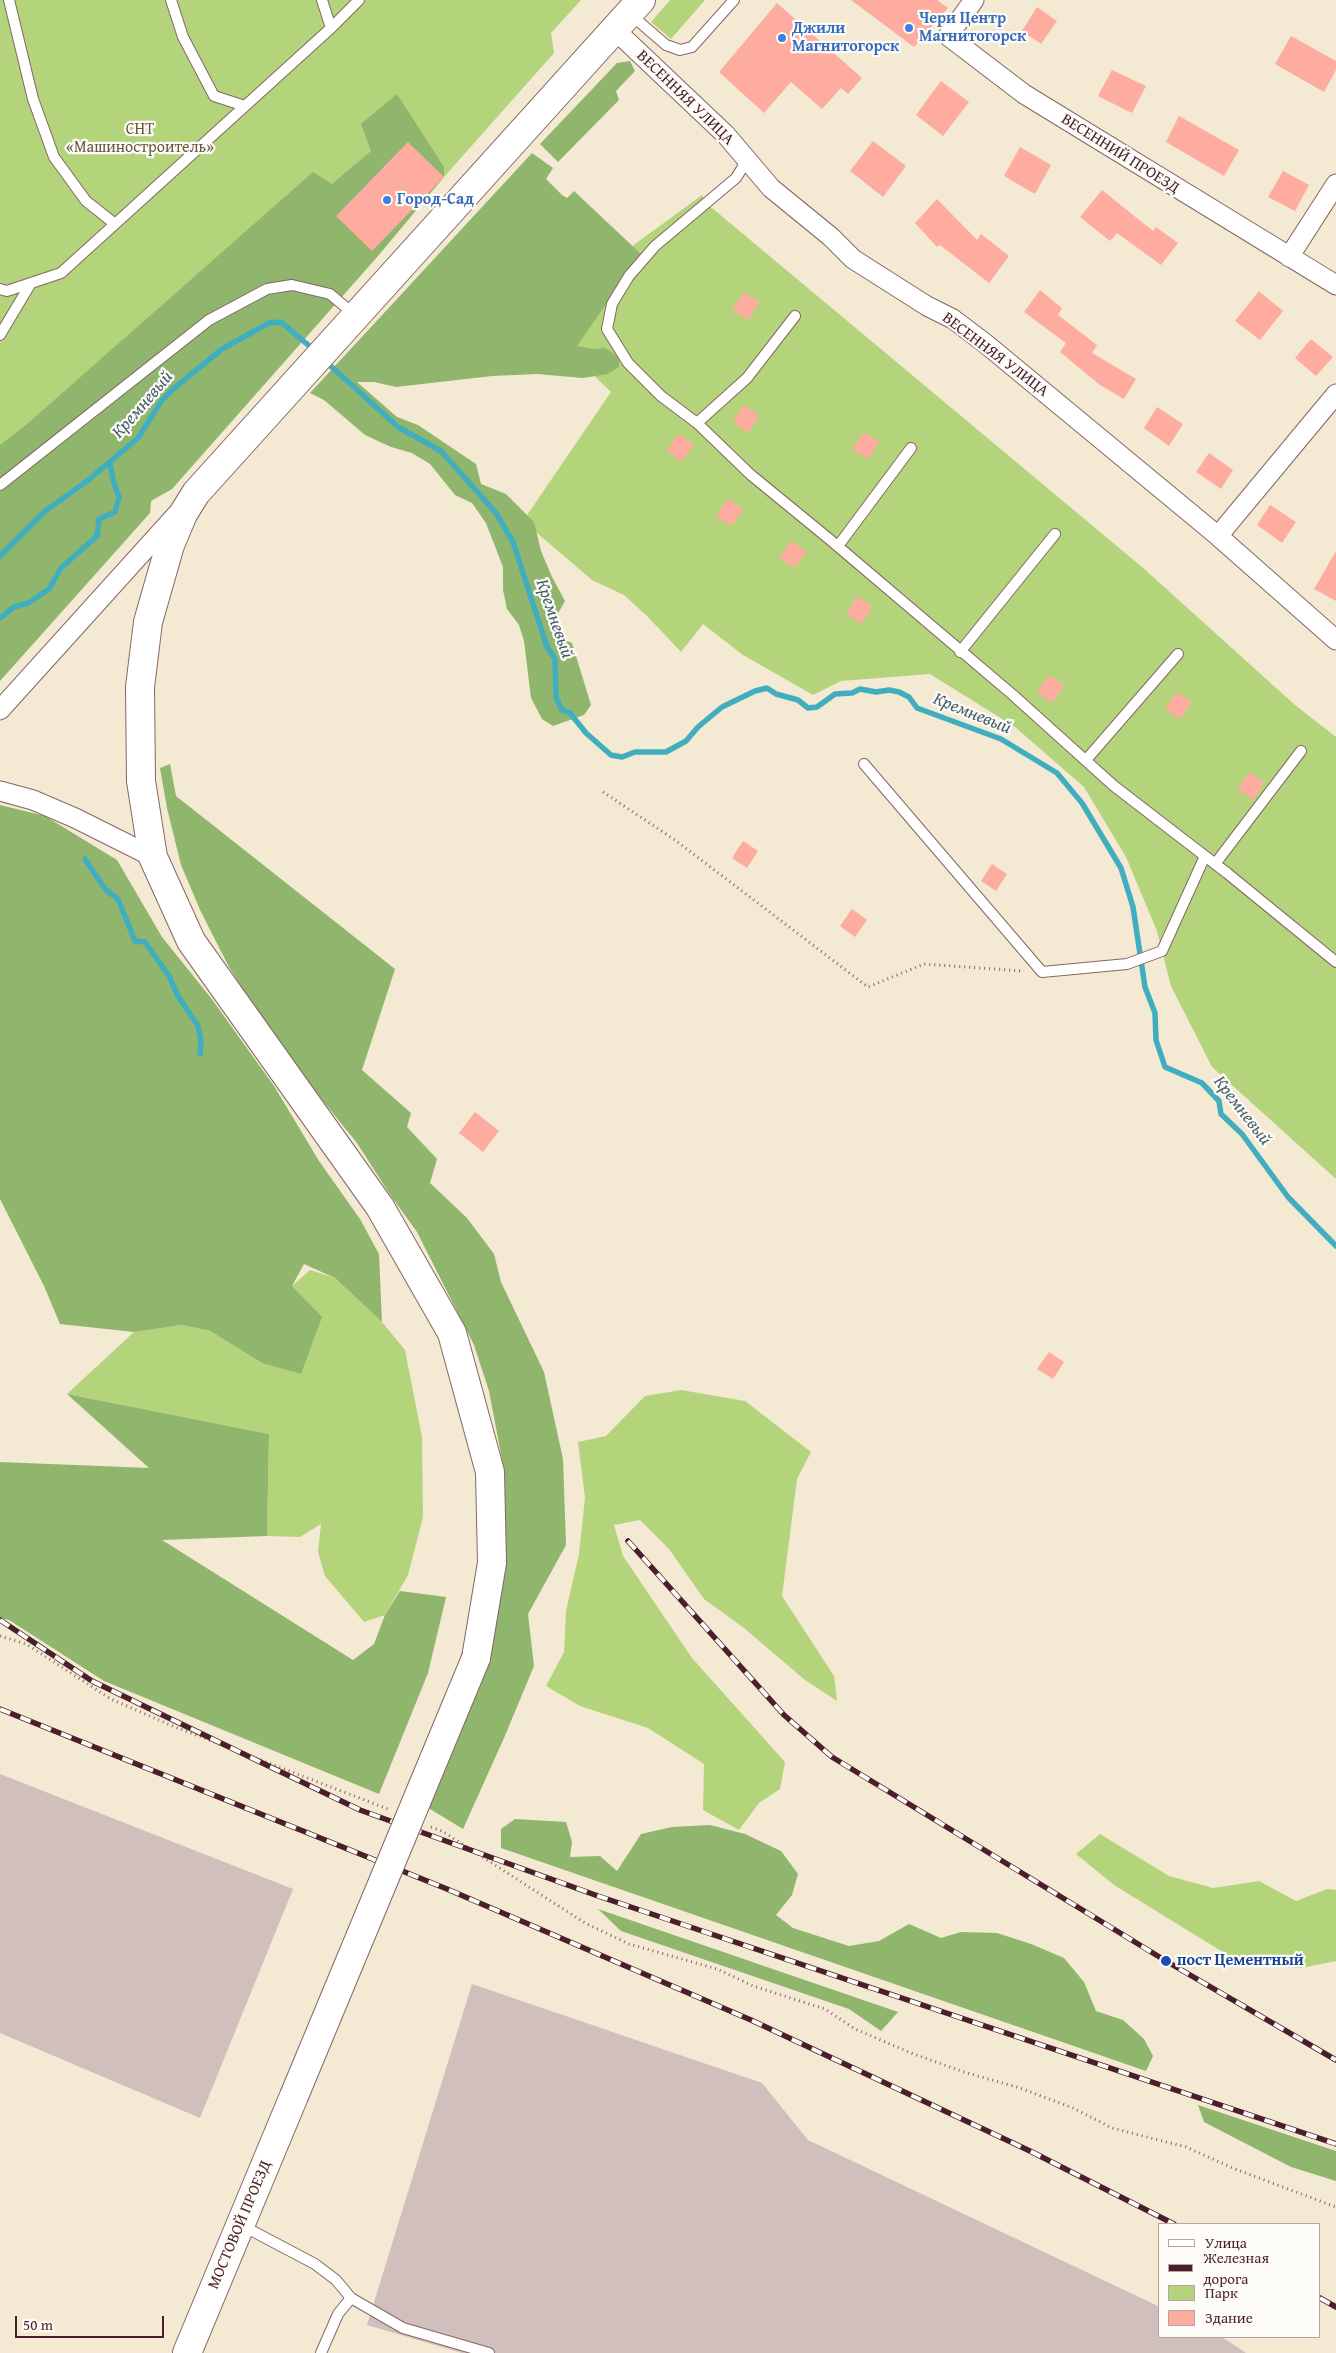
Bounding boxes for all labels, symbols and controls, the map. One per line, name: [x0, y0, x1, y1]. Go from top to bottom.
place label: Чери Центр Магнитогорск: [919, 9, 1026, 47]
place label: Джили Магнитогорск: [792, 19, 899, 57]
marker: Чери Центр Магнитогорск: [903, 22, 915, 34]
marker: Джили Магнитогорск: [776, 32, 788, 44]
street label: ВЕСЕННЯЯ УЛИЦА: [632, 47, 738, 149]
street label: ВЕСЕННИЙ ПРОЕЗД: [1057, 110, 1183, 198]
park label: СНТ «Машиностроитель»: [66, 120, 214, 158]
place label: Город-Сад: [397, 190, 474, 210]
marker: Город-Сад: [381, 194, 393, 206]
street label: ВЕСЕННЯЯ УЛИЦА: [938, 309, 1052, 401]
water label: Кремневый: [108, 367, 178, 443]
water label: Кремневый: [530, 577, 578, 661]
water label: Кремневый: [930, 689, 1014, 739]
water label: Кремневый: [1208, 1072, 1276, 1150]
place label: пост Цементный: [1177, 1951, 1304, 1971]
marker: пост Цементный: [1159, 1954, 1173, 1968]
street label: МОСТОВОЙ ПРОЕЗД: [204, 2158, 276, 2292]
legend: [1158, 2223, 1321, 2338]
text: Улица: [1205, 2232, 1247, 2253]
text: Железная дорога: [1203, 2247, 1269, 2289]
text: Парк: [1205, 2282, 1238, 2303]
scale bar: [18, 2306, 166, 2338]
text: Здание: [1205, 2307, 1253, 2328]
text: 50 m: [23, 2314, 53, 2335]

